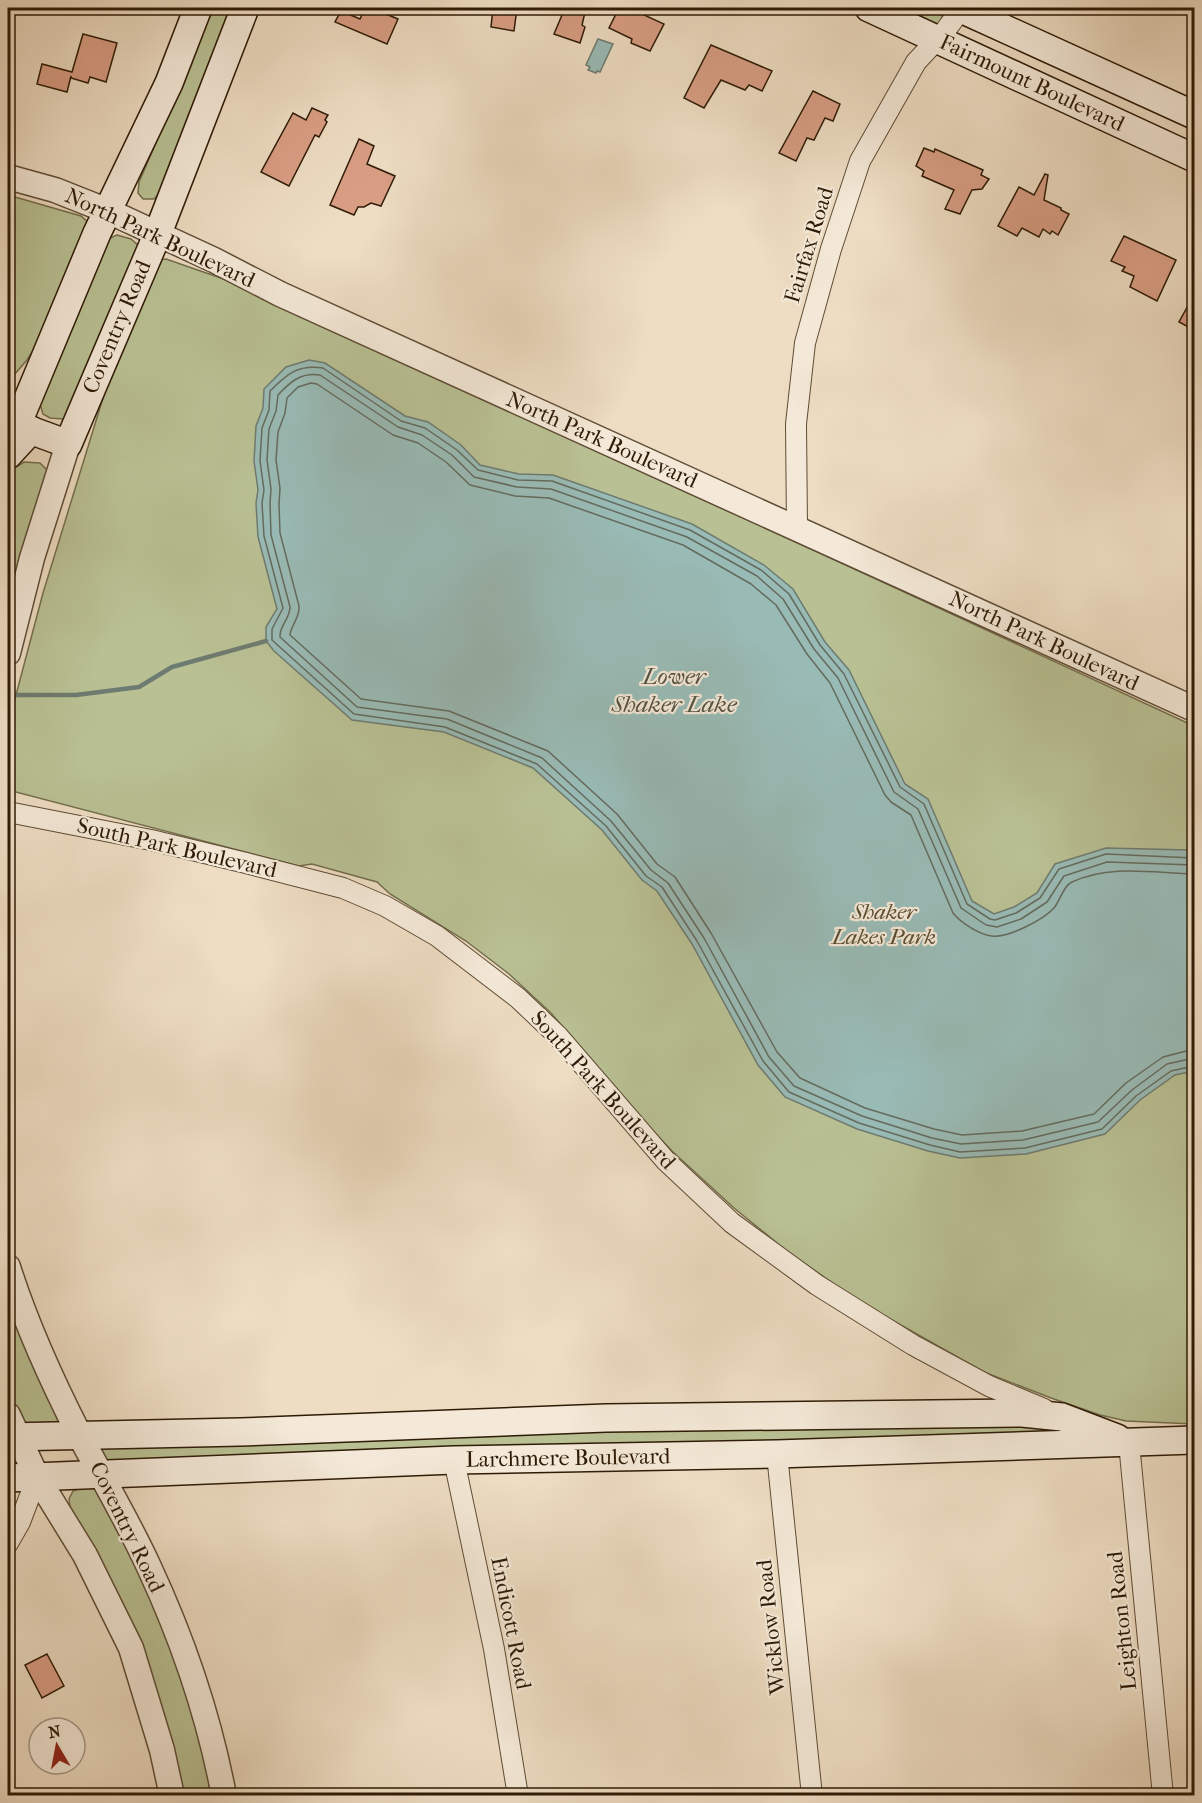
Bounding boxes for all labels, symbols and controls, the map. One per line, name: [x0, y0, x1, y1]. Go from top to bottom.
street label: Fairmount Boulevard: [935, 29, 1129, 138]
street label: North Park Boulevard: [61, 183, 260, 294]
street label: Fairfax Road: [779, 183, 839, 306]
street label: Coventry Road: [77, 256, 157, 398]
street label: North Park Boulevard: [502, 386, 703, 494]
street label: North Park Boulevard: [945, 586, 1144, 697]
water label: Lower Shaker Lake: [610, 662, 738, 718]
street label: South Park Boulevard: [74, 812, 281, 884]
park label: Shaker Lakes Park: [830, 899, 936, 950]
street label: South Park Boulevard: [525, 1005, 682, 1175]
street label: Larchmere Boulevard: [465, 1443, 672, 1473]
street label: Coventry Road: [84, 1457, 170, 1598]
street label: Leighton Road: [1102, 1549, 1142, 1692]
street label: Endicott Road: [485, 1554, 537, 1693]
street label: Wicklow Road: [751, 1557, 791, 1697]
north arrow: [27, 1716, 87, 1776]
text: N: [47, 1721, 63, 1742]

